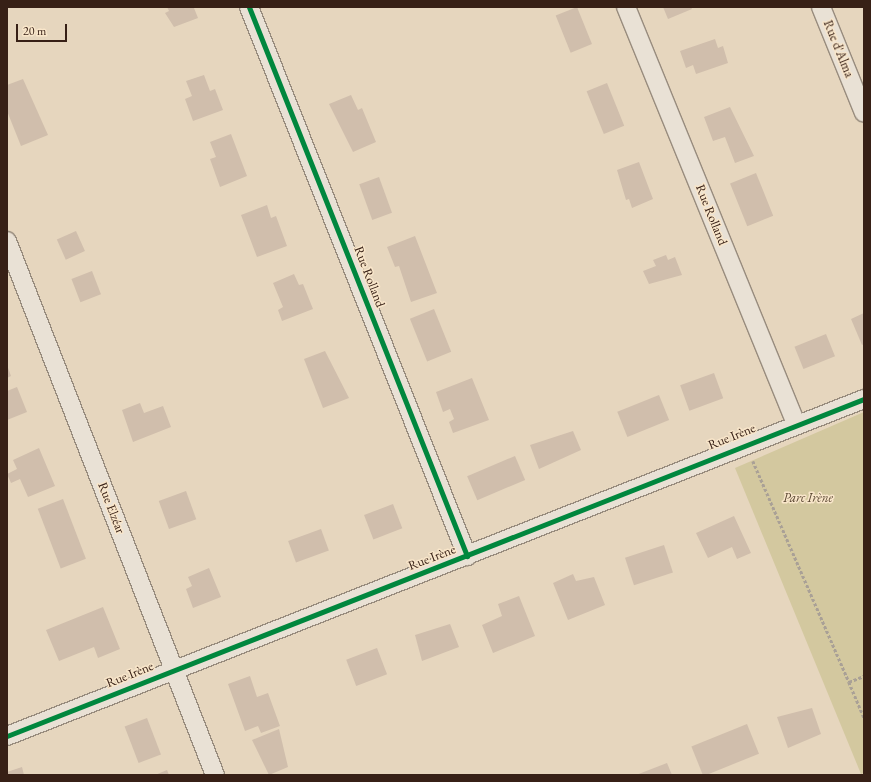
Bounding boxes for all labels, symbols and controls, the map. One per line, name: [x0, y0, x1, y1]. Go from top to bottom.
scale bar: [18, 16, 69, 42]
street label: Rue d'Alma: [819, 18, 857, 80]
text: 20 m: [23, 23, 46, 39]
street label: Rue Rolland: [692, 182, 730, 248]
street label: Rue Rolland: [350, 244, 388, 310]
street label: Rue Irène: [706, 420, 758, 454]
street label: Rue Elzéar: [94, 480, 128, 536]
park label: Parc Irène: [783, 490, 833, 506]
street label: Rue Irène: [406, 542, 458, 574]
street label: Rue Irène: [104, 658, 156, 692]

